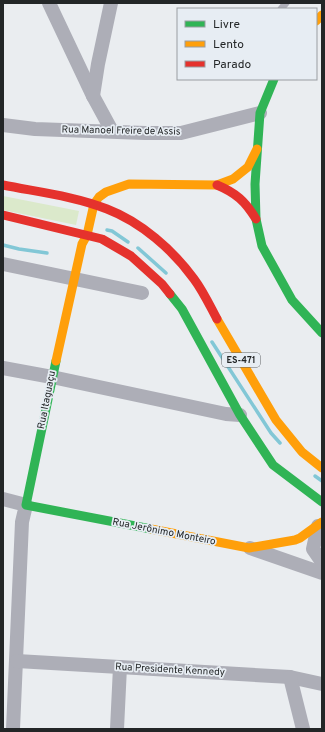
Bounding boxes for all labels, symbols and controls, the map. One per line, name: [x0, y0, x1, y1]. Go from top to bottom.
legend: [177, 8, 317, 80]
text: Livre: [213, 17, 240, 33]
text: Lento: [213, 37, 244, 53]
text: Parado: [213, 57, 251, 73]
street label: Rua Manoel Freire de Assis: [61, 123, 181, 139]
road number: ES-471: [222, 353, 260, 367]
street label: Rua Itaguaçu: [35, 370, 59, 430]
street label: Rua Jerônimo Monteiro: [111, 516, 217, 548]
street label: Rua Presidente Kennedy: [115, 661, 225, 679]

